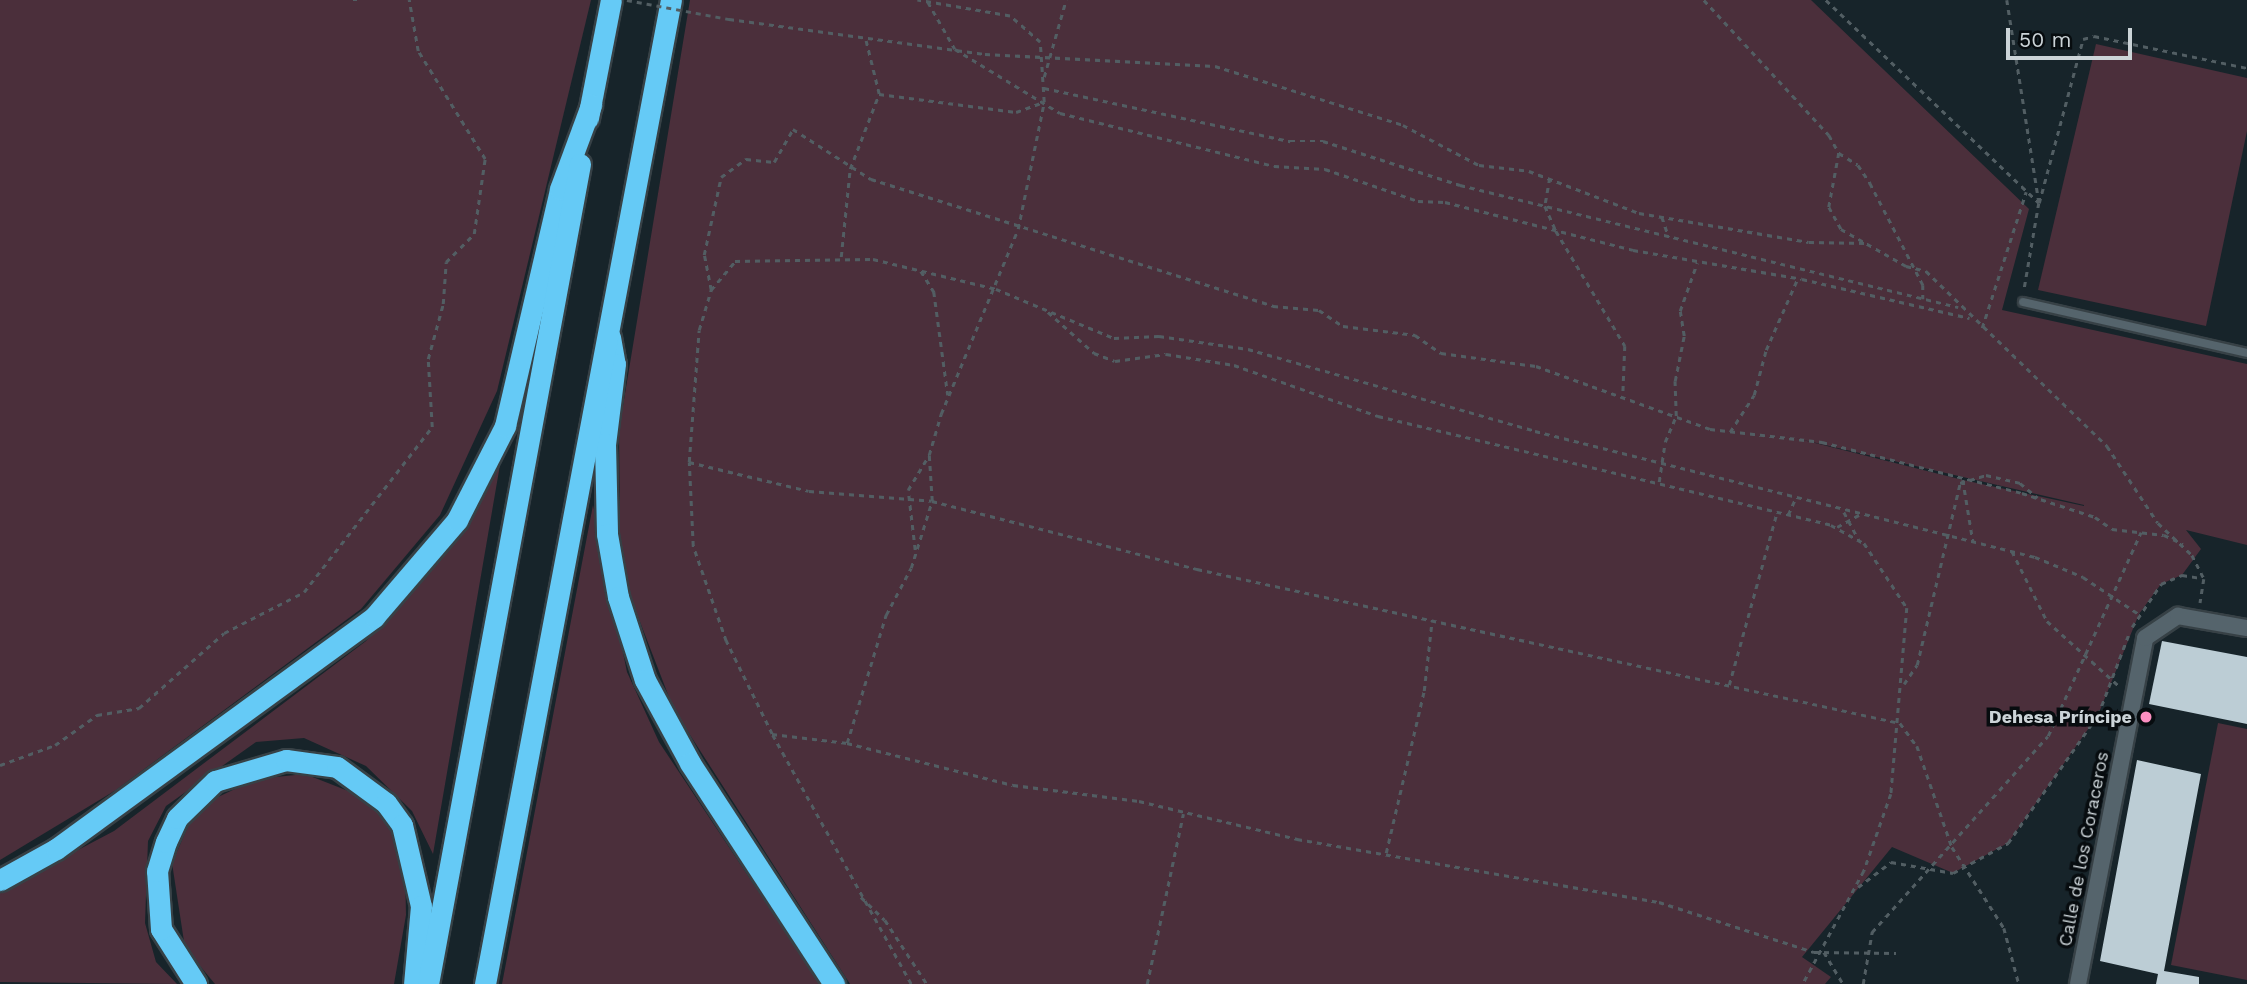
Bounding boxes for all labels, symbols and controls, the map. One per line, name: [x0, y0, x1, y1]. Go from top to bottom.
scale bar: [2009, 14, 2135, 58]
text: 50 m: [2019, 27, 2071, 52]
place label: Dehesa Príncipe: [1989, 706, 2132, 728]
marker: Dehesa Príncipe: [2138, 709, 2154, 725]
street label: Calle de los Coraceros: [2055, 750, 2113, 948]

